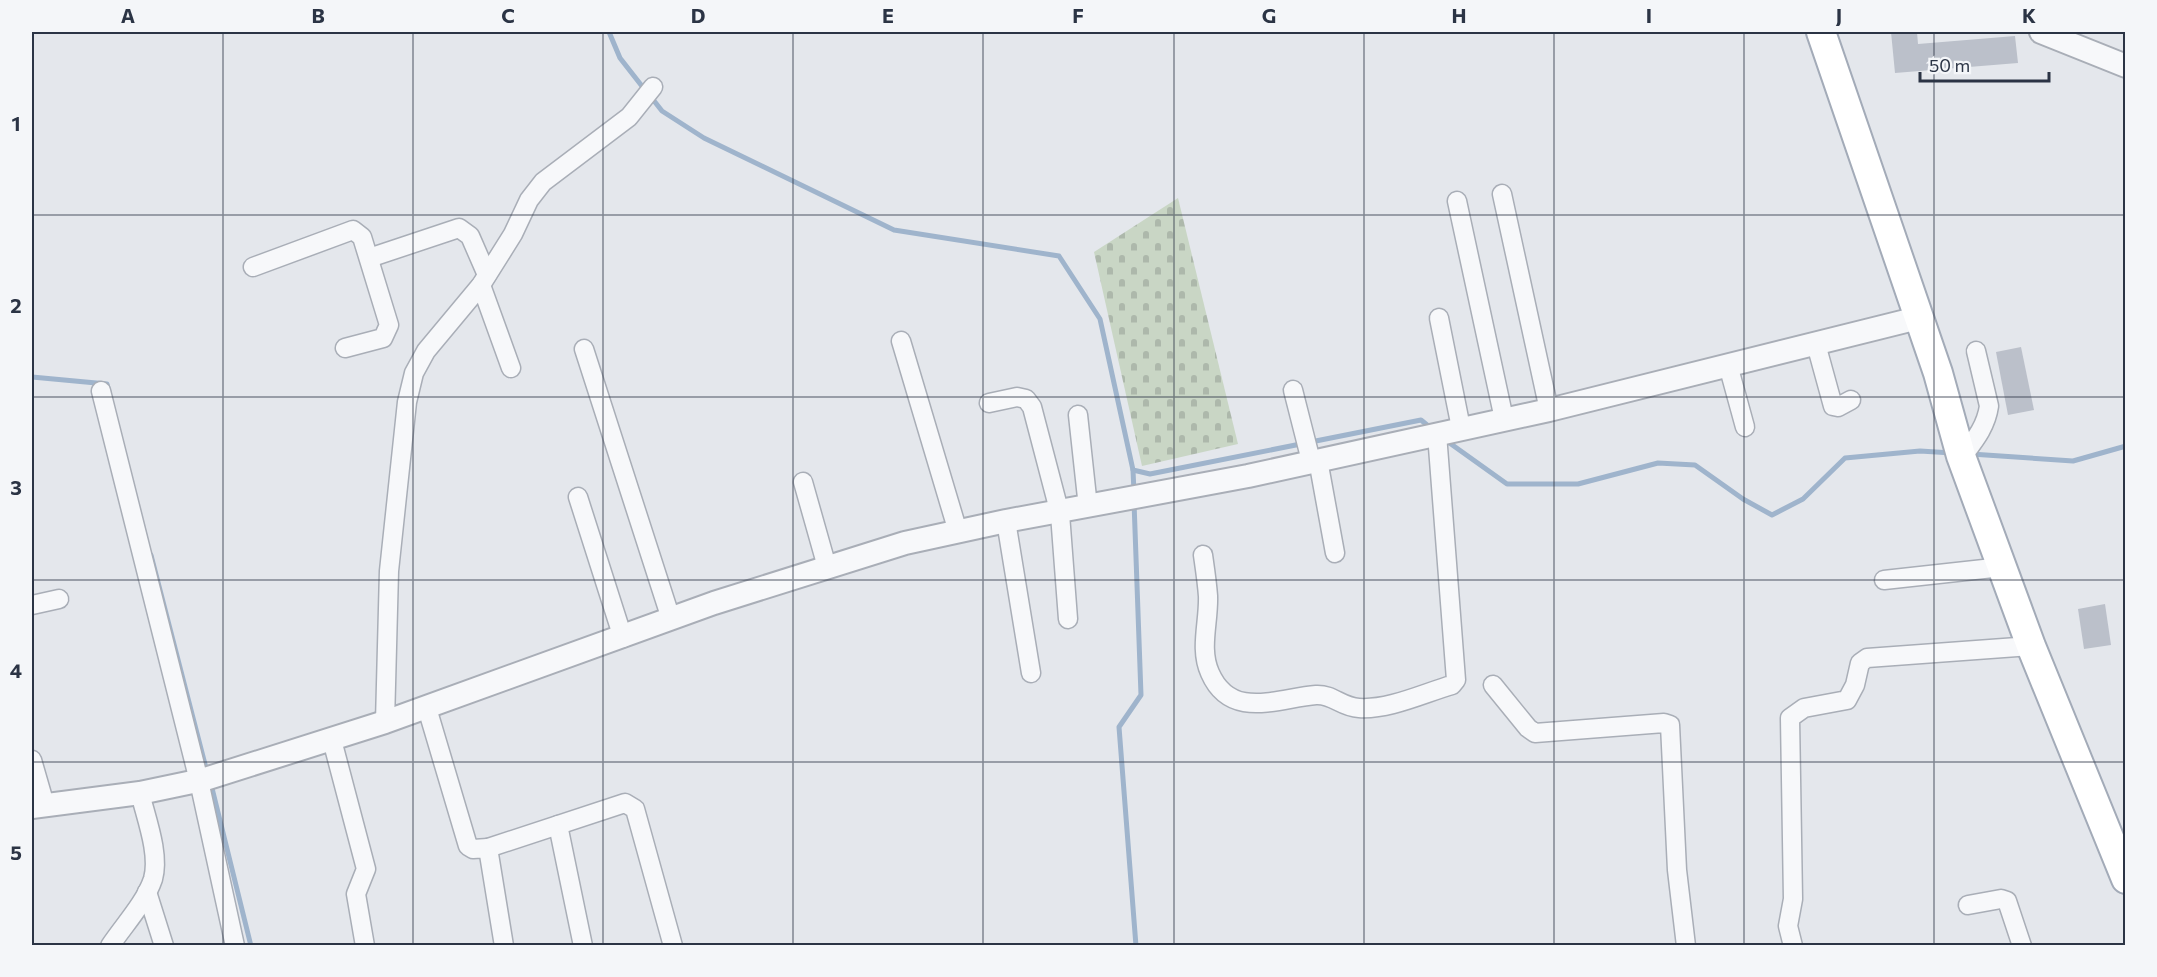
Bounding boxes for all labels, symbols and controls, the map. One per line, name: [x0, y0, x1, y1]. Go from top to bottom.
text: A: [121, 3, 135, 27]
text: B: [311, 3, 325, 27]
text: C: [501, 3, 515, 27]
text: D: [691, 3, 705, 27]
text: E: [882, 3, 894, 27]
text: F: [1072, 3, 1084, 27]
text: G: [1262, 3, 1276, 27]
text: H: [1452, 3, 1467, 27]
text: I: [1646, 3, 1652, 27]
text: J: [1836, 3, 1842, 27]
text: K: [2022, 3, 2036, 27]
scale bar: [1920, 45, 2049, 83]
text: 50 m: [1929, 54, 1970, 76]
text: 1: [11, 111, 21, 135]
text: 2: [10, 293, 22, 317]
text: 3: [10, 475, 22, 499]
text: 4: [10, 658, 22, 682]
text: 5: [10, 840, 22, 864]

